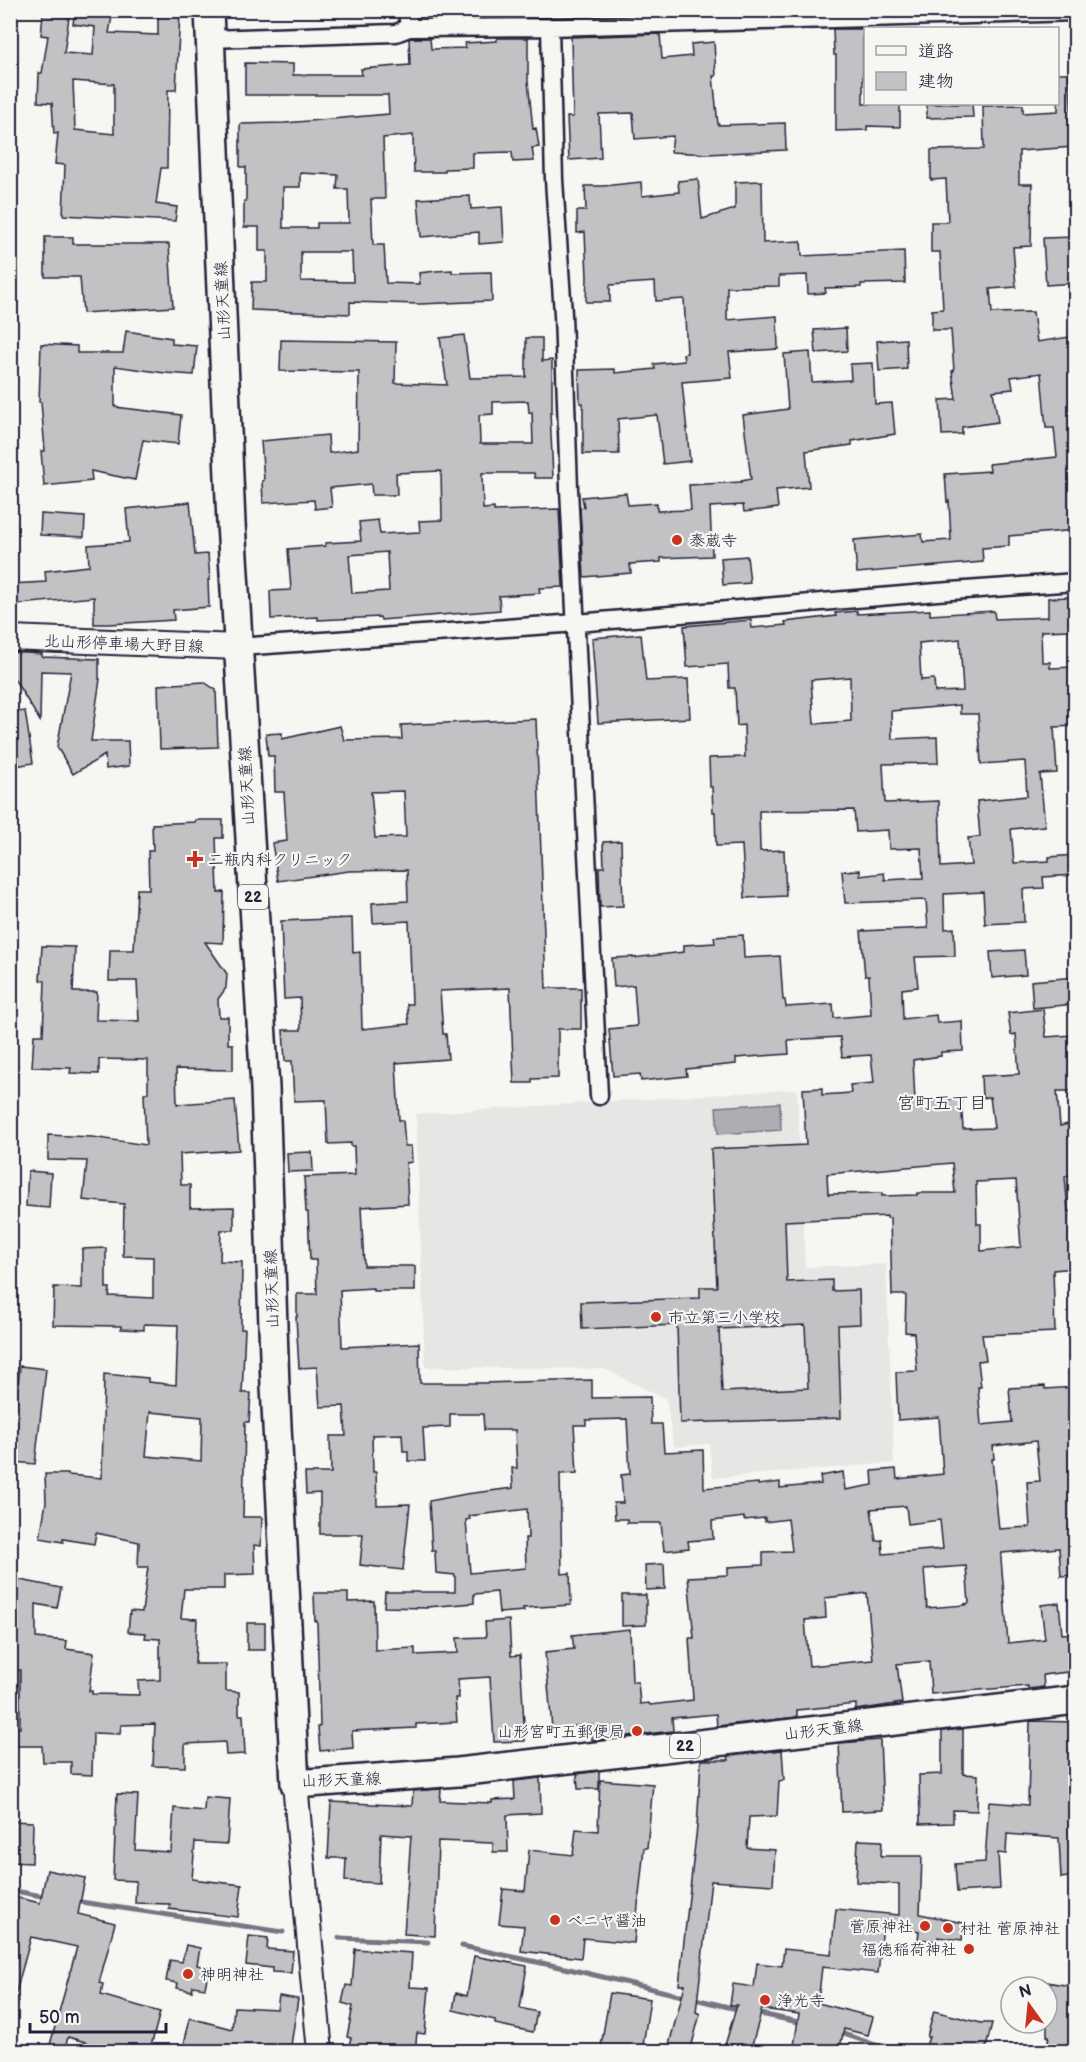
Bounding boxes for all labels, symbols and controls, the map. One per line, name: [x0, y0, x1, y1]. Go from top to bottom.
legend: [864, 27, 1059, 105]
text: 道路: [918, 41, 954, 62]
text: 建物: [918, 71, 954, 92]
street label: 山形天童線: [212, 260, 235, 341]
place label: 泰蔵寺: [689, 532, 737, 551]
marker: 泰蔵寺: [670, 533, 684, 547]
street label: 北山形停車場大野目線: [44, 632, 204, 657]
street label: 山形天童線: [236, 745, 259, 826]
marker: 二瓶内科クリニック: [186, 850, 204, 868]
place label: 二瓶内科クリニック: [208, 851, 352, 870]
road number: 22: [238, 885, 268, 909]
district label: 宮町五丁目: [897, 1093, 987, 1114]
street label: 山形天童線: [262, 1249, 283, 1329]
place label: 市立第三小学校: [668, 1309, 780, 1328]
marker: 市立第三小学校: [649, 1310, 663, 1324]
street label: 山形天童線: [782, 1716, 864, 1745]
place label: 山形宮町五郵便局: [497, 1723, 625, 1742]
marker: 山形宮町五郵便局: [630, 1724, 644, 1738]
road number: 22: [670, 1734, 700, 1758]
street label: 山形天童線: [301, 1770, 381, 1791]
place label: ベニヤ醤油: [567, 1912, 647, 1931]
marker: ベニヤ醤油: [548, 1913, 562, 1927]
place label: 菅原神社: [849, 1918, 913, 1937]
marker: 菅原神社: [918, 1919, 932, 1933]
place label: 村社 菅原神社: [960, 1920, 1060, 1939]
marker: 村社 菅原神社: [941, 1921, 955, 1935]
place label: 福徳稲荷神社: [861, 1941, 957, 1960]
marker: 福徳稲荷神社: [962, 1942, 976, 1956]
place label: 神明神社: [200, 1966, 264, 1985]
marker: 神明神社: [181, 1967, 195, 1981]
north arrow: [999, 1975, 1059, 2035]
text: N: [1017, 1981, 1034, 2003]
place label: 浄光寺: [777, 1992, 825, 2011]
marker: 浄光寺: [758, 1993, 772, 2007]
scale bar: [30, 1996, 166, 2034]
text: 50 m: [39, 2007, 80, 2028]

